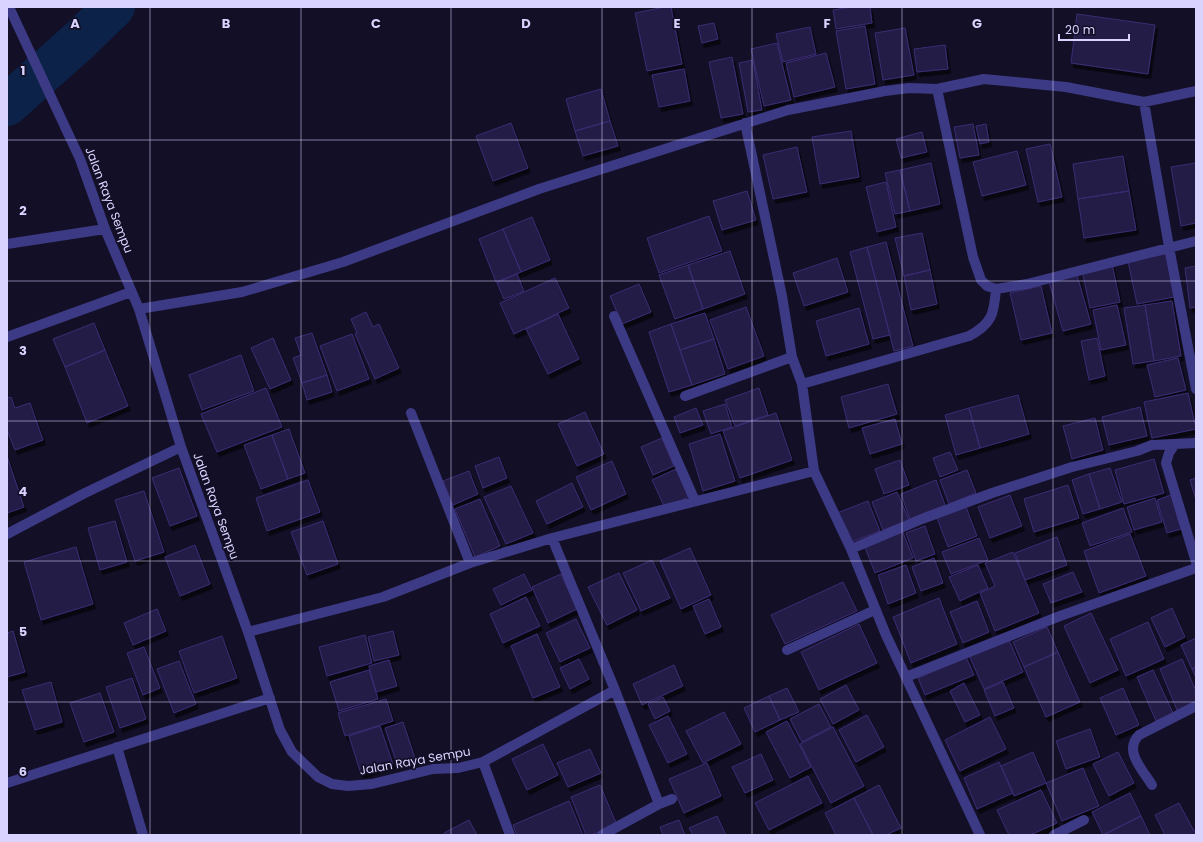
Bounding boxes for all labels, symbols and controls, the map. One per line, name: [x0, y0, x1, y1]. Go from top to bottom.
text: A: [70, 14, 80, 33]
text: B: [222, 14, 231, 33]
text: C: [371, 14, 381, 33]
text: D: [521, 14, 531, 33]
text: E: [673, 14, 681, 33]
text: F: [823, 14, 831, 33]
text: G: [972, 14, 982, 33]
scale bar: [1059, 16, 1129, 42]
text: 20 m: [1065, 21, 1095, 38]
text: 1: [21, 61, 25, 80]
street label: Jalan Raya Sempu: [81, 144, 138, 255]
text: 2: [19, 201, 27, 220]
text: 3: [19, 341, 27, 360]
street label: Jalan Raya Sempu: [189, 450, 244, 562]
text: 4: [19, 482, 28, 501]
text: 5: [19, 622, 27, 641]
street label: Jalan Raya Sempu: [358, 742, 472, 779]
text: 6: [19, 762, 27, 781]

